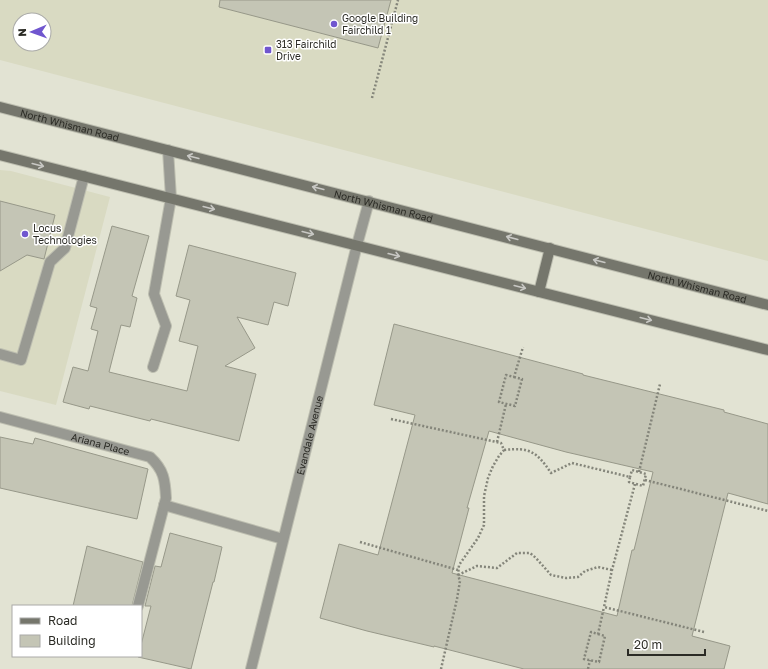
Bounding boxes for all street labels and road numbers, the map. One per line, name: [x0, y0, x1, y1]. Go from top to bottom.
street label: North Whisman Road: [19, 106, 121, 143]
street label: North Whisman Road: [333, 187, 434, 224]
street label: North Whisman Road: [646, 268, 748, 305]
street label: Evandale Avenue: [294, 394, 325, 476]
street label: Ariana Place: [70, 430, 131, 457]

